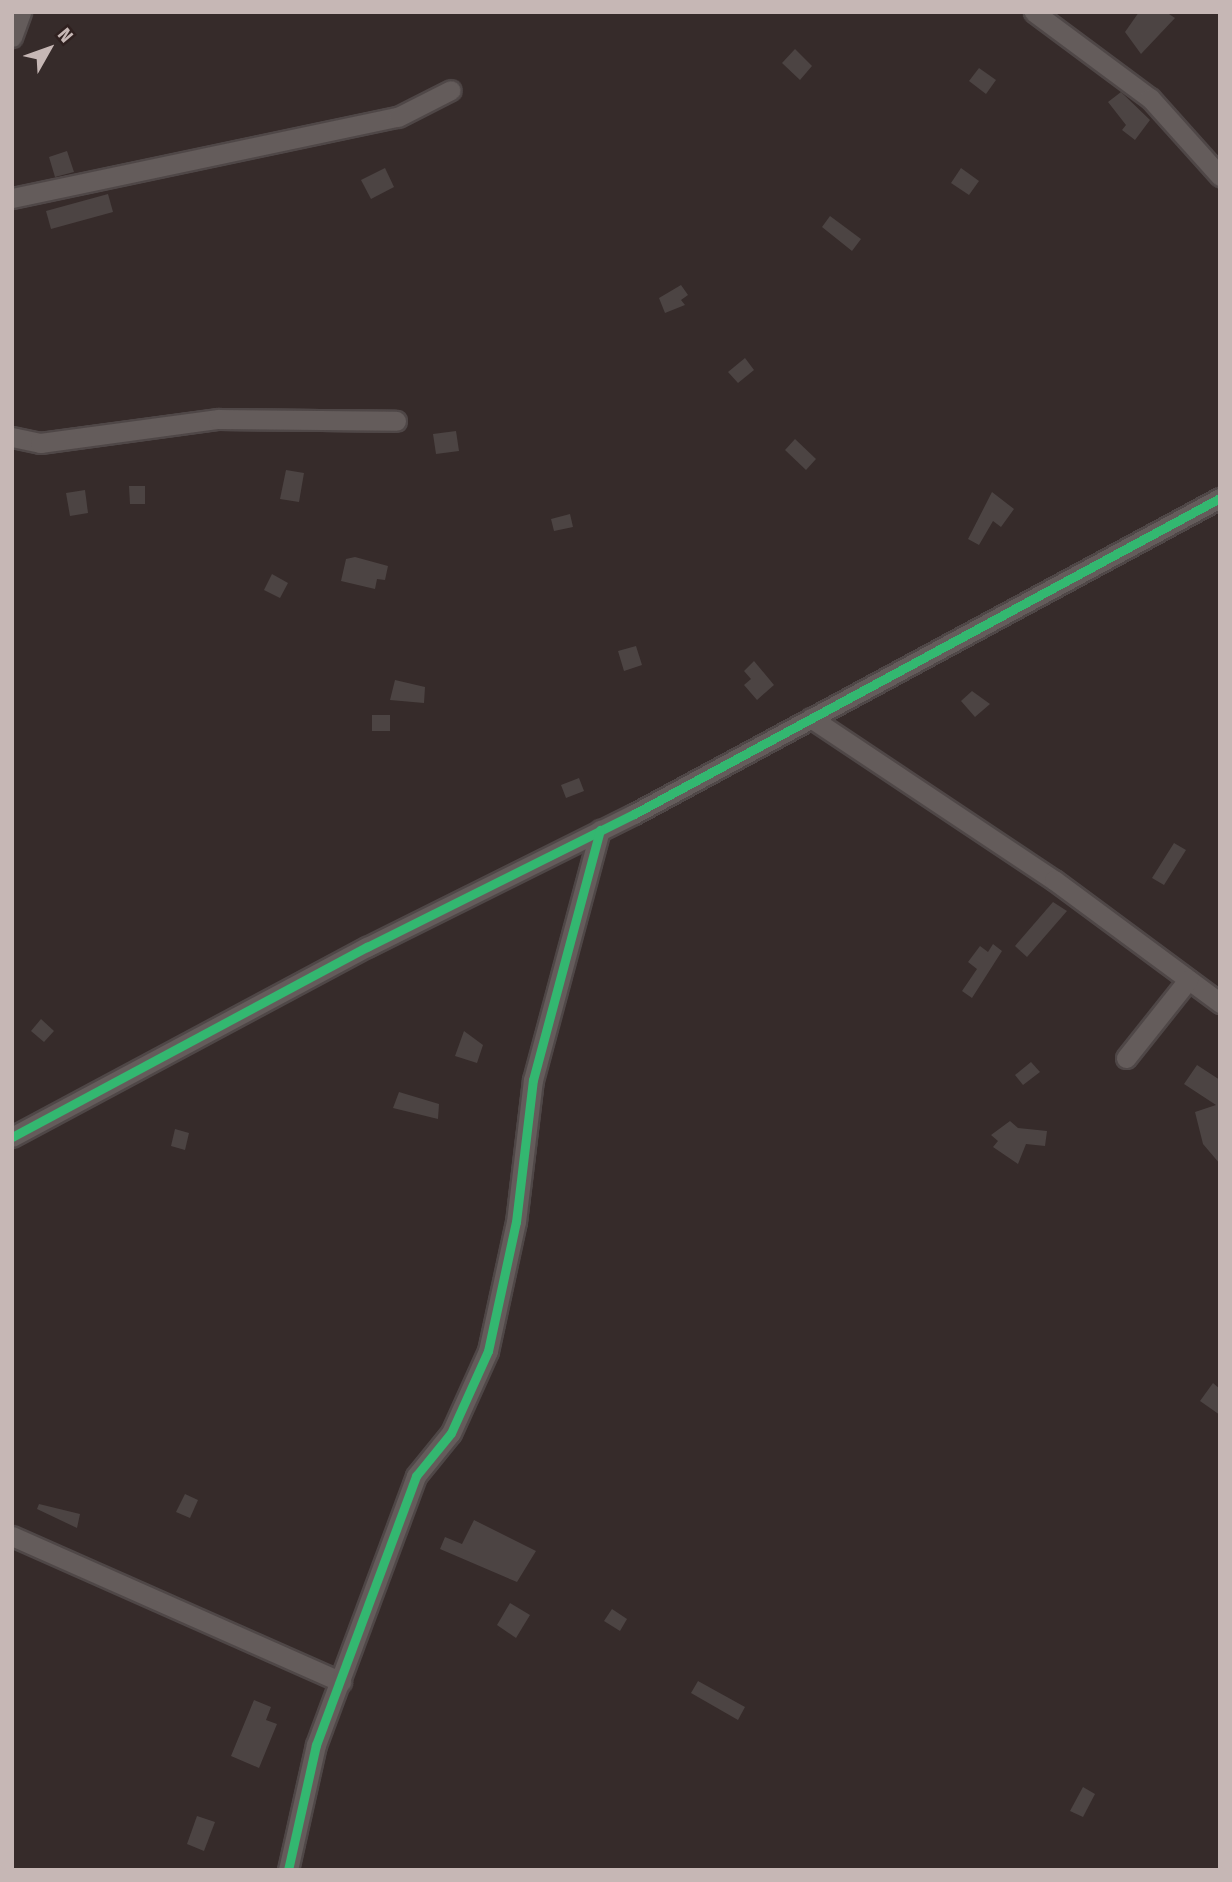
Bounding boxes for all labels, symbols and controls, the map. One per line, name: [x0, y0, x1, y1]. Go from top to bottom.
north arrow: [14, 14, 84, 84]
text: N: [53, 23, 78, 47]

